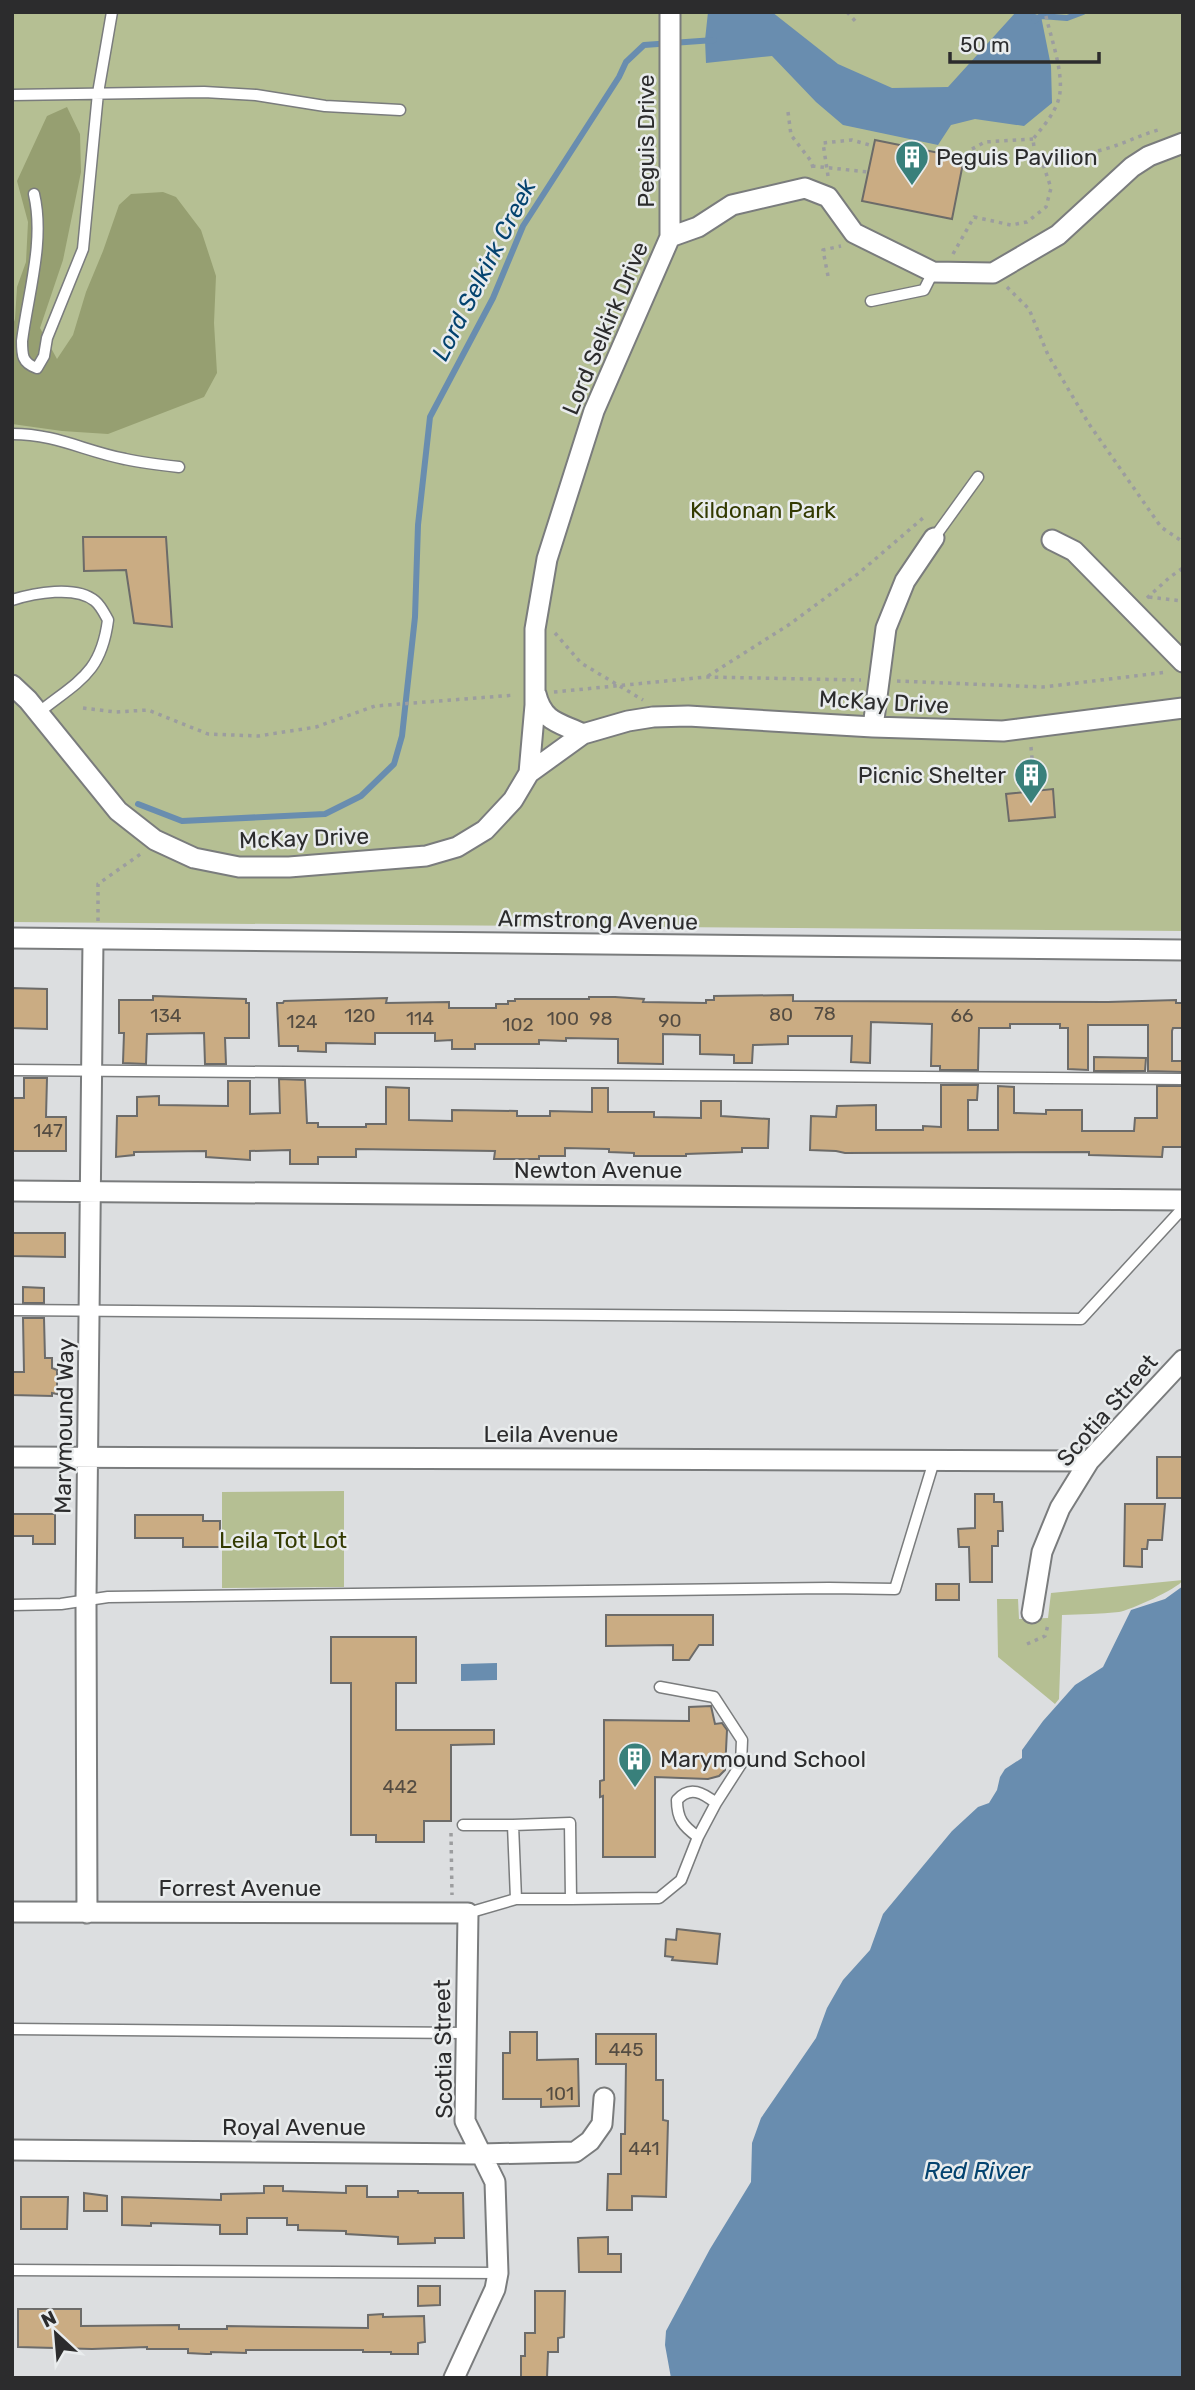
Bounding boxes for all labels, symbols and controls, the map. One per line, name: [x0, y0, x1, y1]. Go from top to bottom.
scale bar: [950, 21, 1099, 65]
text: 50 m: [960, 32, 1010, 57]
street label: Peguis Drive: [632, 74, 660, 208]
building icon: Peguis Pavilion: [893, 138, 931, 187]
place label: Peguis Pavilion: [936, 143, 1098, 171]
water label: Lord Selkirk Creek: [426, 174, 542, 365]
street label: Lord Selkirk Drive: [556, 237, 654, 419]
park label: Kildonan Park: [690, 496, 836, 524]
street label: McKay Drive: [818, 685, 950, 719]
building icon: Picnic Shelter: [1012, 756, 1050, 805]
place label: Picnic Shelter: [858, 761, 1006, 789]
street label: McKay Drive: [238, 822, 370, 854]
street label: Armstrong Avenue: [498, 904, 698, 936]
house number: 78: [814, 1002, 836, 1025]
house number: 80: [769, 1003, 793, 1026]
house number: 134: [150, 1004, 182, 1027]
house number: 120: [344, 1004, 376, 1027]
house number: 66: [951, 1004, 973, 1027]
house number: 114: [406, 1007, 434, 1030]
house number: 100: [547, 1007, 579, 1030]
house number: 98: [589, 1007, 613, 1030]
house number: 90: [658, 1009, 682, 1032]
house number: 124: [287, 1010, 318, 1033]
house number: 102: [502, 1013, 534, 1036]
house number: 147: [33, 1119, 63, 1142]
street label: Newton Avenue: [514, 1156, 682, 1184]
street label: Marymound Way: [48, 1338, 80, 1514]
street label: Scotia Street: [1051, 1348, 1163, 1472]
street label: Leila Avenue: [483, 1420, 619, 1448]
park label: Leila Tot Lot: [219, 1526, 347, 1554]
building icon: Marymound School: [616, 1740, 654, 1789]
place label: Marymound School: [660, 1745, 866, 1773]
house number: 442: [383, 1775, 417, 1798]
street label: Forrest Avenue: [159, 1874, 321, 1902]
street label: Scotia Street: [428, 1979, 458, 2119]
house number: 445: [609, 2038, 643, 2061]
house number: 101: [546, 2082, 574, 2105]
street label: Royal Avenue: [222, 2113, 366, 2141]
house number: 441: [628, 2137, 660, 2160]
water label: Red River: [924, 2157, 1031, 2185]
north arrow: [21, 2299, 91, 2369]
text: N: [38, 2306, 60, 2333]

